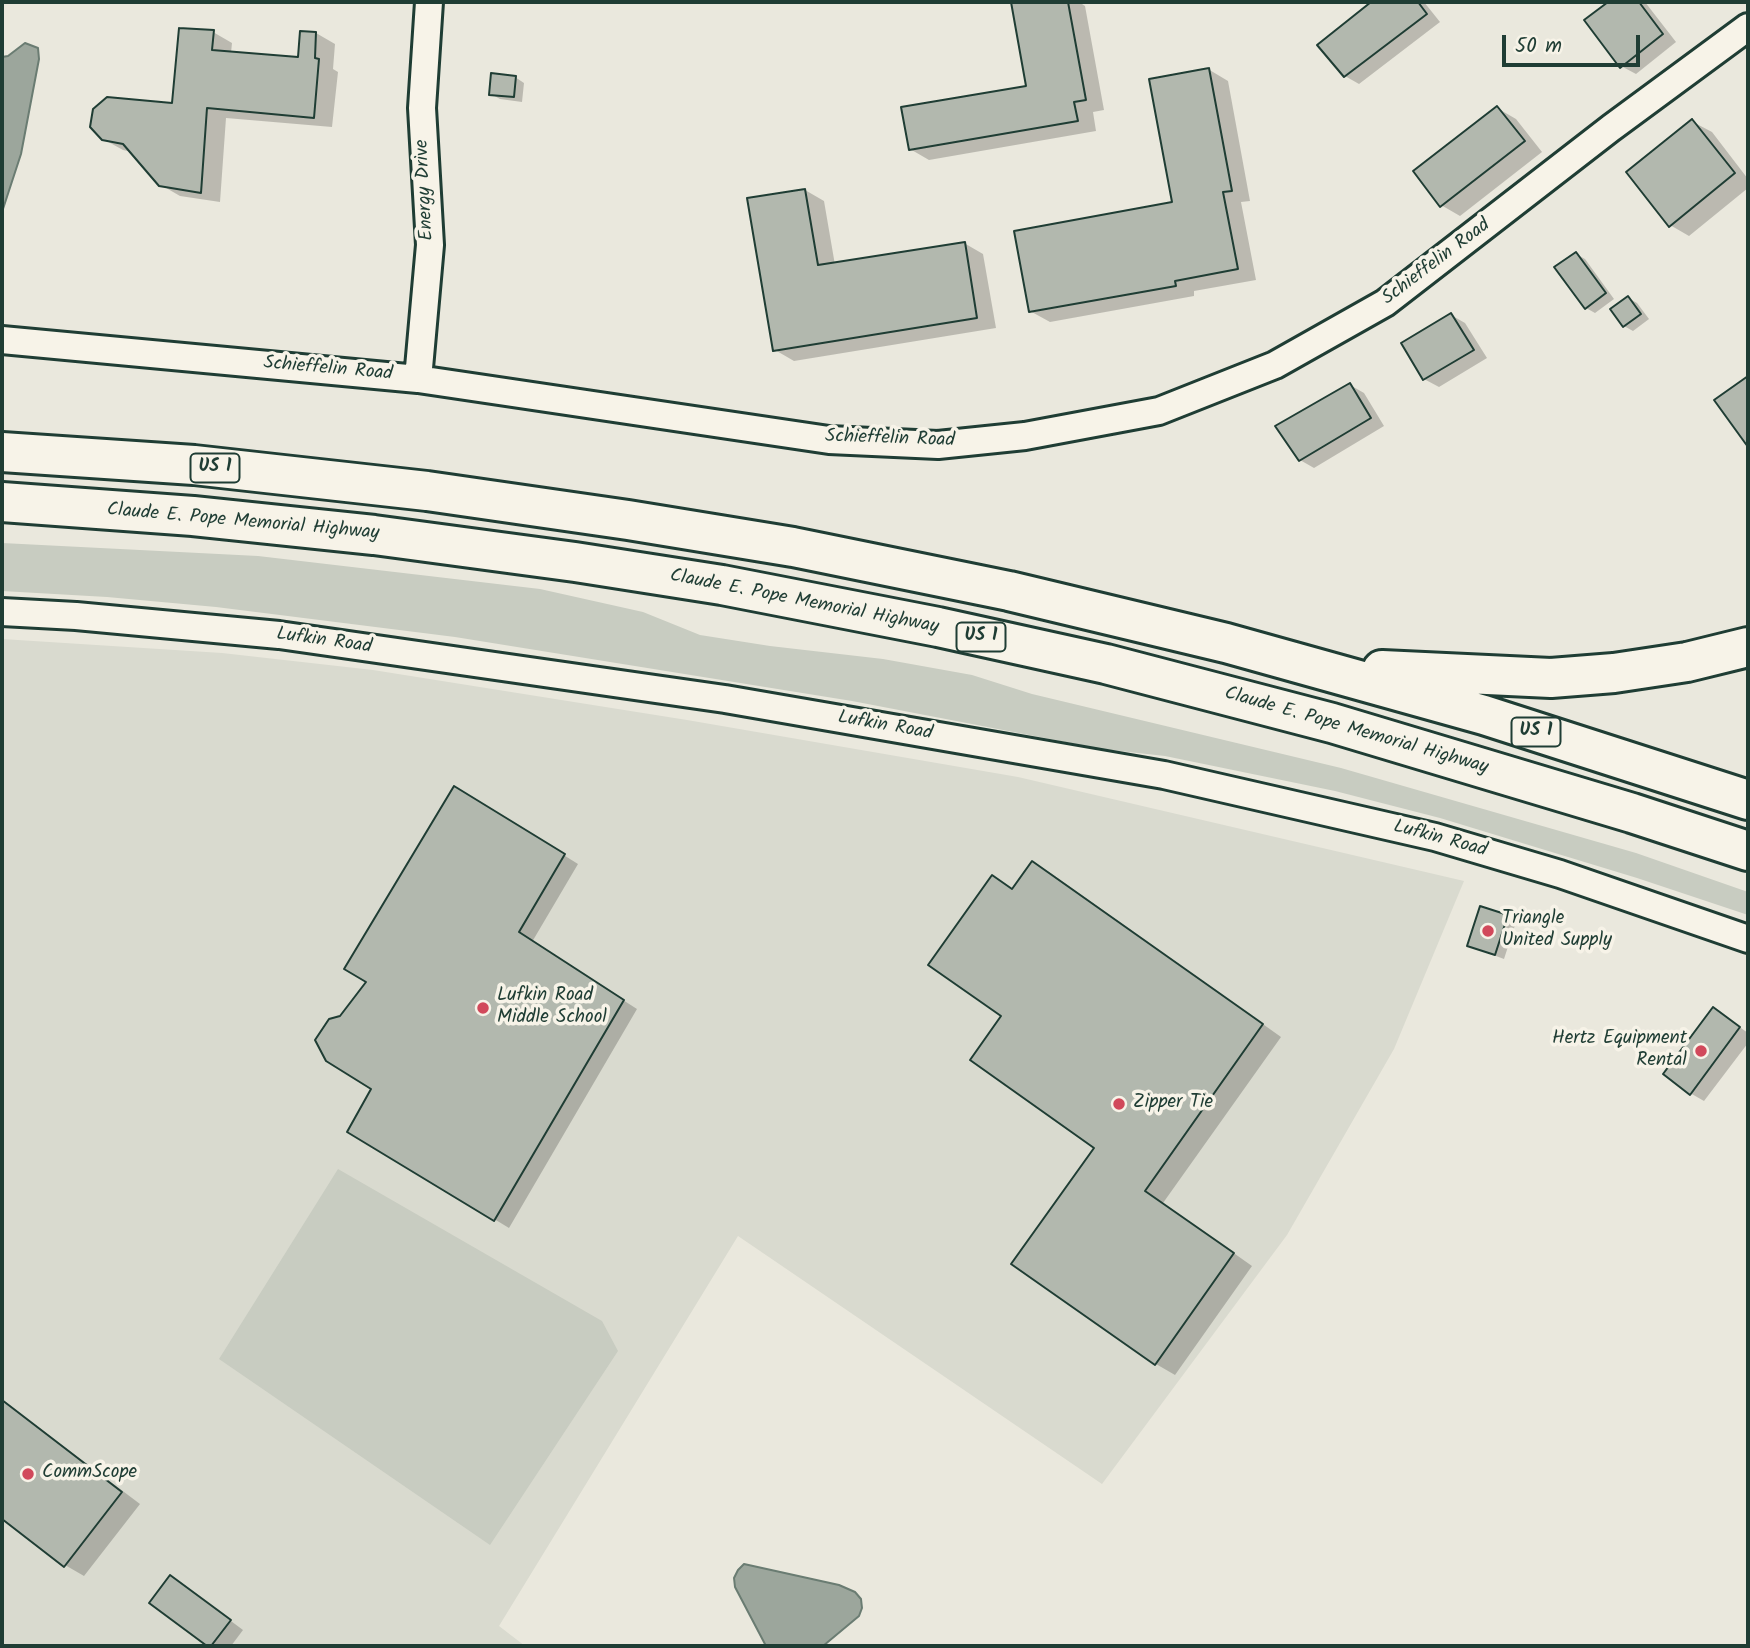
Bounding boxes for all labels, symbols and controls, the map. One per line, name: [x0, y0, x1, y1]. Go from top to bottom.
scale bar: [1505, 21, 1643, 65]
text: 50 m: [1515, 30, 1562, 63]
street label: Energy Drive: [412, 139, 440, 241]
street label: Schieffelin Road: [1378, 215, 1496, 311]
street label: Schieffelin Road: [262, 353, 394, 387]
street label: Schieffelin Road: [825, 426, 955, 454]
road number: US 1: [190, 454, 240, 482]
street label: Claude E. Pope Memorial Highway: [106, 500, 380, 546]
street label: Claude E. Pope Memorial Highway: [668, 566, 940, 640]
road number: US 1: [956, 622, 1006, 652]
street label: Lufkin Road: [275, 624, 373, 660]
street label: Claude E. Pope Memorial Highway: [1221, 683, 1491, 781]
street label: Lufkin Road: [836, 707, 934, 747]
road number: US 1: [1512, 718, 1560, 746]
street label: Lufkin Road: [1391, 817, 1489, 863]
place label: Triangle United Supply: [1502, 909, 1612, 953]
marker: Triangle United Supply: [1480, 923, 1496, 939]
place label: Lufkin Road Middle School: [497, 986, 607, 1030]
marker: Lufkin Road Middle School: [475, 1000, 491, 1016]
place label: Hertz Equipment Rental: [1552, 1029, 1687, 1073]
marker: Hertz Equipment Rental: [1693, 1043, 1709, 1059]
place label: Zipper Tie: [1133, 1093, 1213, 1115]
marker: Zipper Tie: [1111, 1096, 1127, 1112]
place label: CommScope: [42, 1463, 137, 1485]
marker: CommScope: [20, 1466, 36, 1482]

